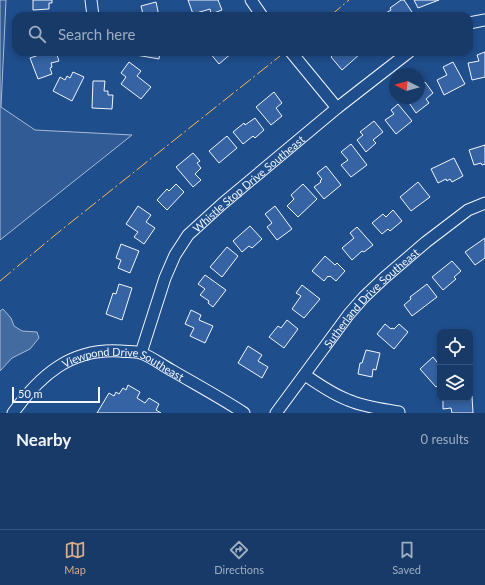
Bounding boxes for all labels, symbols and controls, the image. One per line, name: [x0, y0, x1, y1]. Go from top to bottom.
search box: [12, 12, 473, 56]
icon: search: [26, 23, 48, 45]
text: Search here: [58, 25, 135, 43]
north arrow: [389, 68, 425, 104]
street label: Whistle Stop Drive Southeast: [190, 132, 306, 234]
street label: Sutherland Drive Southeast: [320, 245, 421, 350]
map controls: [437, 329, 473, 401]
button: locate: [437, 329, 473, 365]
street label: Viewpond Drive Southeast: [59, 344, 187, 383]
button: layers: [437, 365, 473, 401]
scale bar: [12, 385, 100, 404]
text: 50 m: [18, 387, 43, 400]
text: Nearby: [16, 429, 71, 450]
text: 0 results: [421, 431, 469, 447]
tab: Map: [64, 539, 86, 576]
tab: Directions: [214, 539, 264, 576]
tab: Saved: [392, 539, 421, 576]

